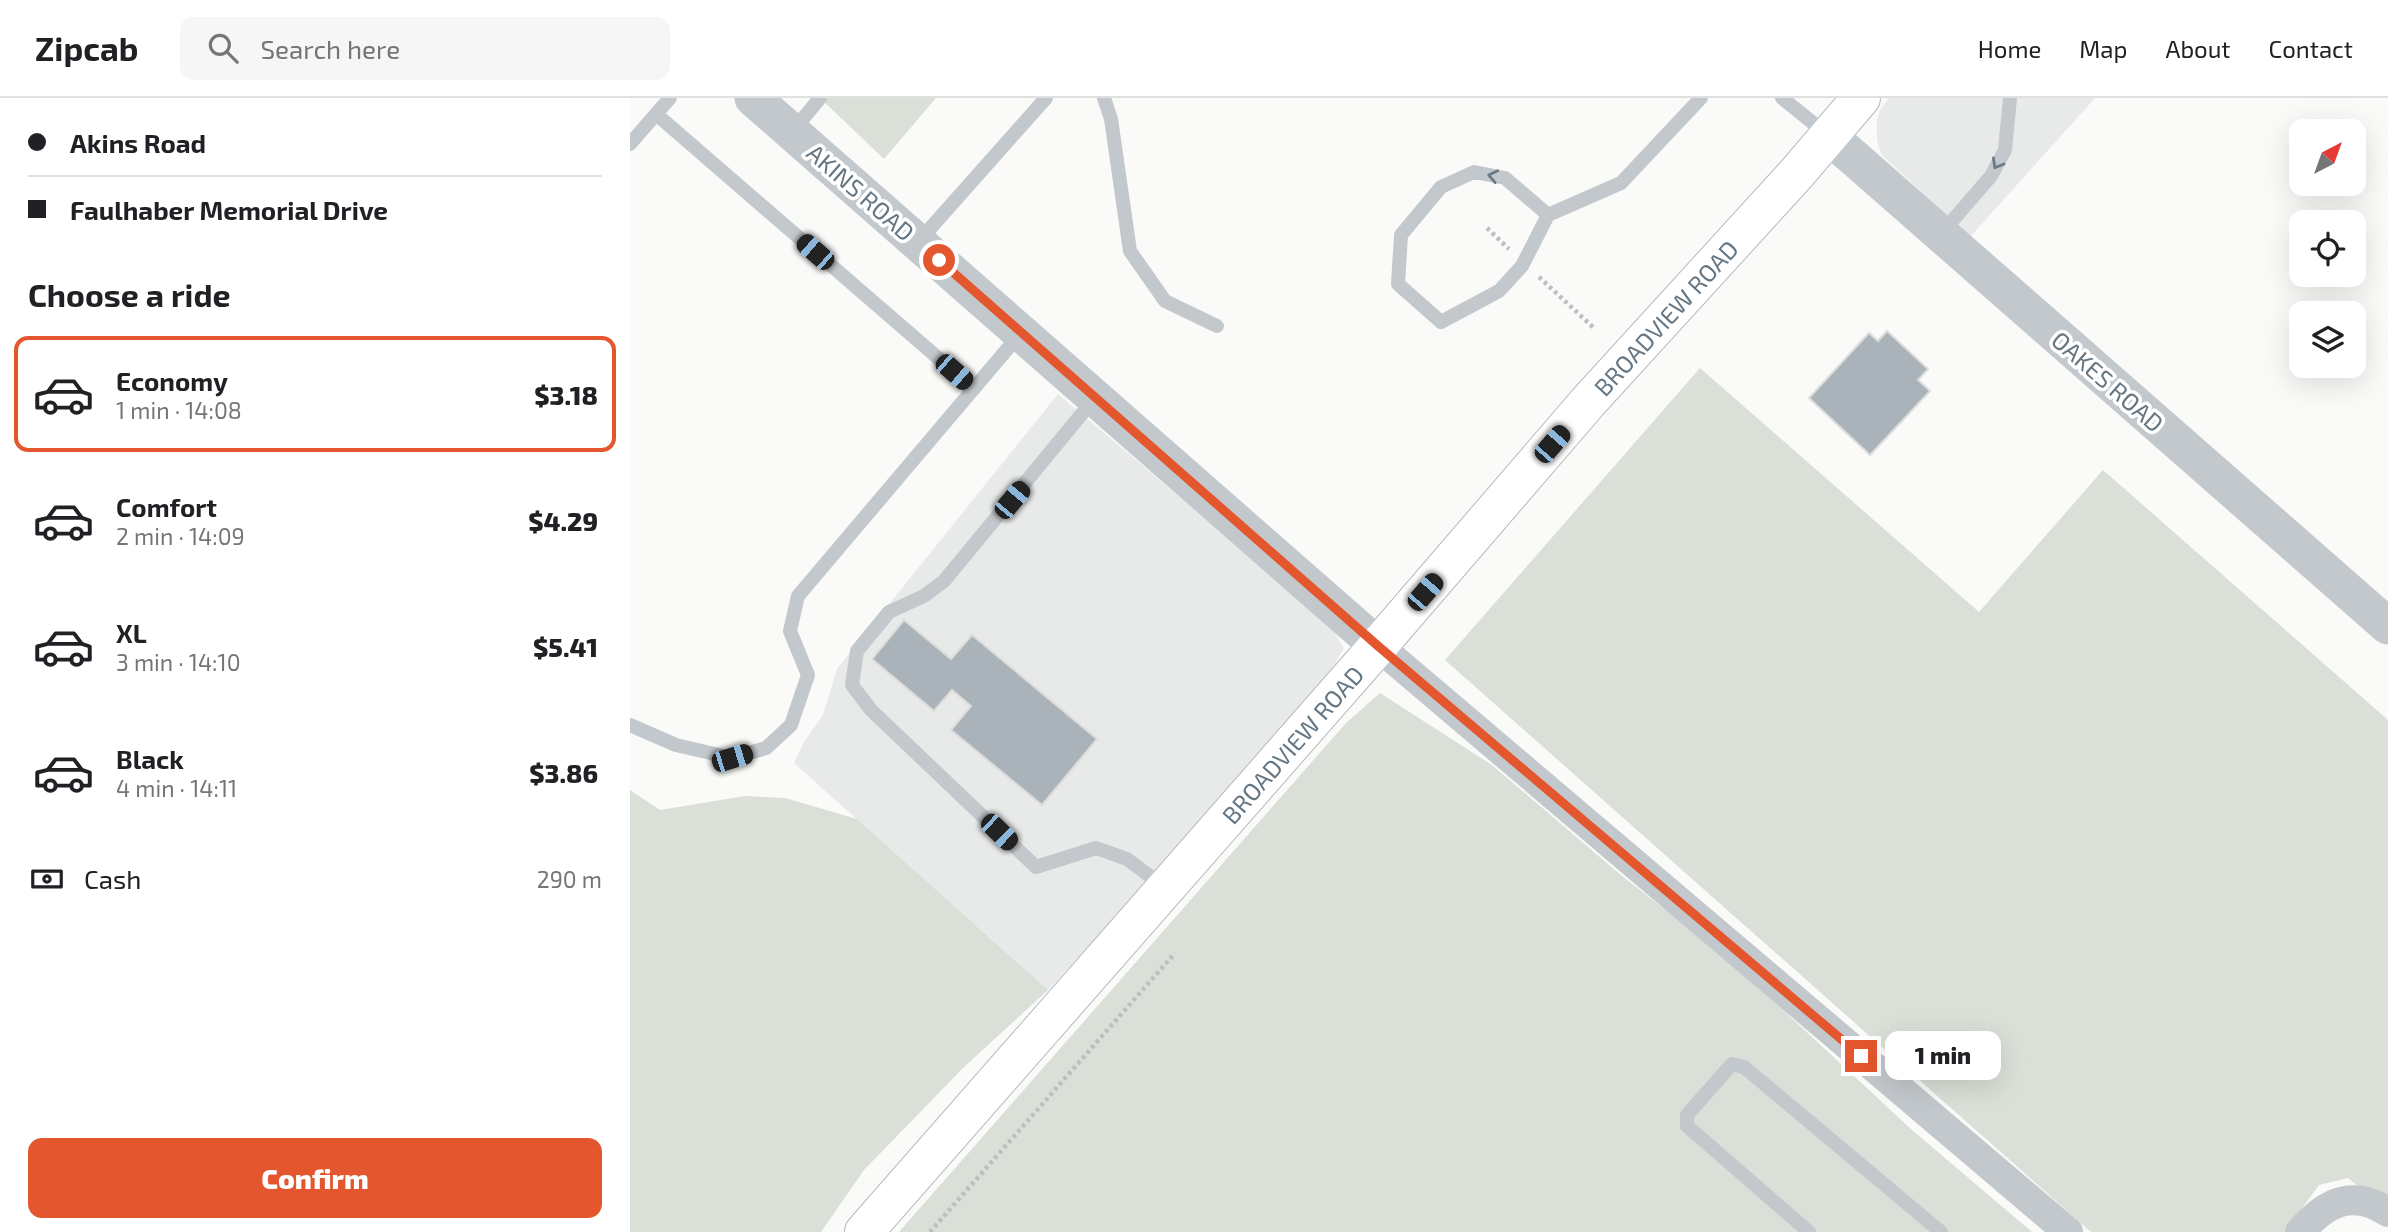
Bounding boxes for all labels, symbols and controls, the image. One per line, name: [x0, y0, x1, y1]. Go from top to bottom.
search box: [180, 17, 670, 80]
text: Zipcab: [35, 28, 138, 68]
icon: search: [204, 29, 242, 67]
text: Search here: [260, 33, 400, 64]
text: Home: [1978, 34, 2041, 63]
text: Map: [2079, 34, 2127, 63]
text: About: [2165, 34, 2231, 63]
text: Contact: [2269, 34, 2353, 63]
north arrow: [2289, 119, 2366, 196]
map controls: [2289, 119, 2366, 378]
text: Akins Road: [70, 127, 206, 158]
street label: AKINS ROAD: [801, 138, 921, 246]
one-way arrow: [1992, 157, 2005, 169]
one-way arrow: [1487, 169, 1499, 184]
text: Faulhaber Memorial Drive: [70, 194, 388, 225]
button: locate: [2289, 210, 2366, 287]
car: [793, 230, 838, 274]
street label: BROADVIEW ROAD: [1587, 234, 1743, 401]
route start: [923, 244, 955, 276]
text: Choose a ride: [28, 275, 231, 313]
button: layers: [2289, 301, 2366, 378]
street label: OAKES ROAD: [2046, 325, 2170, 437]
car: [932, 350, 977, 394]
icon: car: [32, 363, 95, 426]
text: Economy: [116, 365, 228, 396]
text: $3.18: [534, 379, 598, 410]
text: 1 min · 14:08: [116, 396, 242, 424]
car: [1531, 421, 1574, 467]
car: [991, 477, 1034, 523]
icon: car: [32, 489, 95, 552]
text: Comfort: [116, 491, 217, 522]
text: $4.29: [528, 505, 598, 536]
text: 2 min · 14:09: [116, 522, 245, 550]
car: [1404, 569, 1447, 615]
icon: car: [32, 615, 95, 678]
text: XL: [116, 617, 147, 648]
text: $5.41: [533, 631, 598, 662]
text: 3 min · 14:10: [116, 648, 241, 676]
street label: BROADVIEW ROAD: [1215, 659, 1369, 829]
icon: car: [32, 741, 95, 804]
car: [709, 742, 756, 774]
text: Black: [116, 743, 184, 774]
text: $3.86: [529, 757, 598, 788]
text: 4 min · 14:11: [116, 774, 237, 802]
car: [977, 810, 1022, 854]
icon: cash: [28, 860, 66, 898]
text: Cash: [84, 863, 141, 894]
text: 290 m: [537, 865, 602, 893]
callout: 1 min: [1886, 1032, 2001, 1080]
route end: [1845, 1040, 1877, 1072]
text: 1 min: [1915, 1041, 1971, 1069]
button: Confirm: [28, 1138, 602, 1218]

